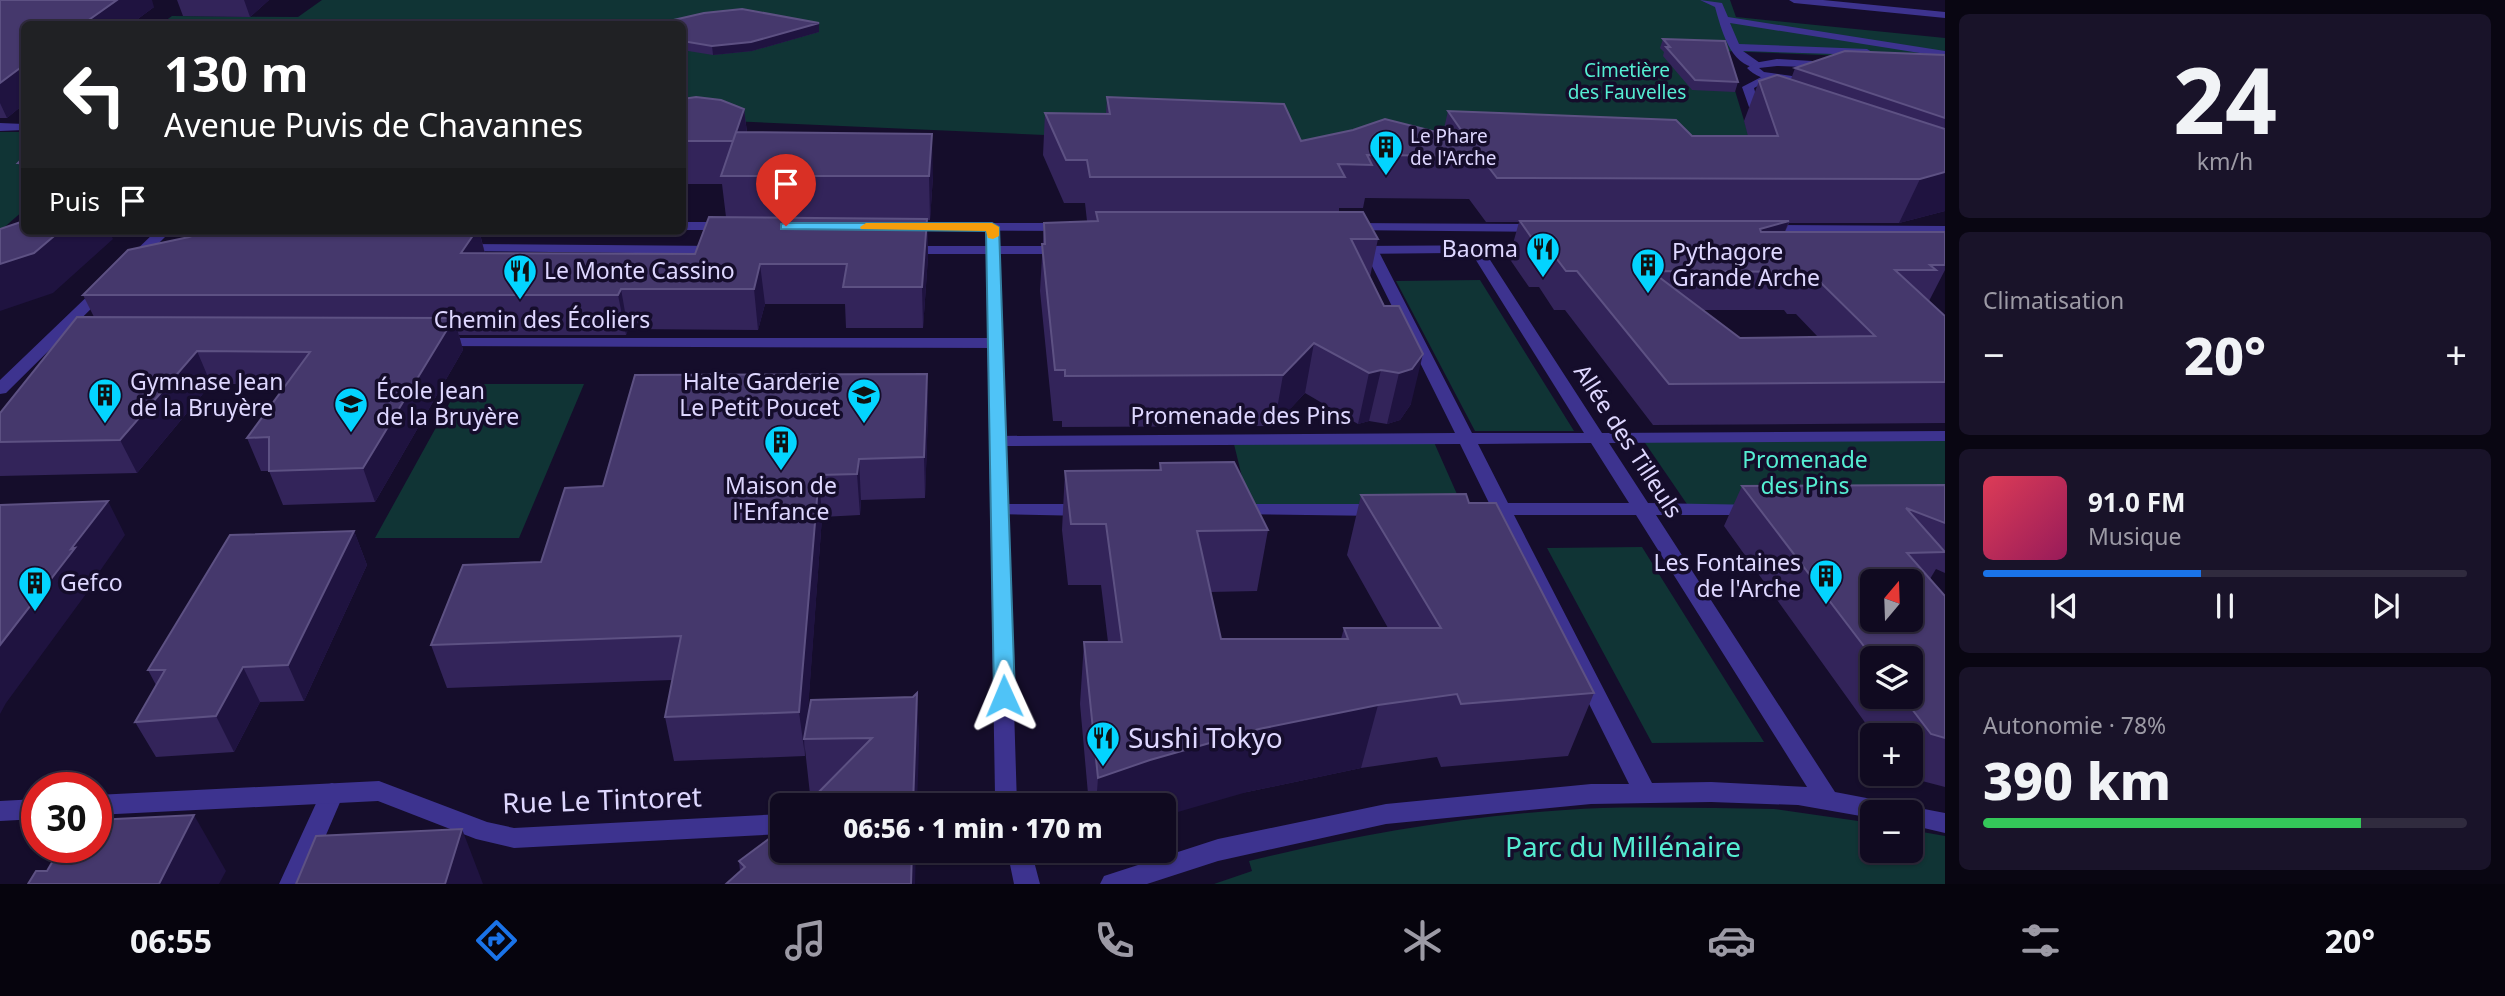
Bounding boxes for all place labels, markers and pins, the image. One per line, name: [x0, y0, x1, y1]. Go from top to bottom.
place label: Le Phare de l'Arche: [1410, 123, 1496, 171]
building icon: Le Phare de l'Arche: [1367, 128, 1405, 177]
pin: [756, 154, 816, 226]
restaurant icon: Baoma: [1524, 230, 1562, 279]
place label: Baoma: [1442, 232, 1518, 264]
place label: Pythagore Grande Arche: [1672, 235, 1820, 293]
building icon: Pythagore Grande Arche: [1629, 246, 1667, 295]
restaurant icon: Le Monte Cassino: [501, 252, 539, 301]
place label: Le Monte Cassino: [544, 254, 735, 286]
place label: Gymnase Jean de la Bruyère: [130, 365, 283, 423]
place label: Halte Garderie Le Petit Poucet: [679, 365, 840, 423]
place label: École Jean de la Bruyère: [376, 374, 519, 432]
building icon: Gymnase Jean de la Bruyère: [86, 376, 124, 425]
school or university icon: Halte Garderie Le Petit Poucet: [845, 376, 883, 425]
school or university icon: École Jean de la Bruyère: [332, 385, 370, 434]
building icon: Maison de l'Enfance: [762, 423, 800, 472]
place label: Maison de l'Enfance: [725, 469, 837, 527]
place label: Les Fontaines de l'Arche: [1654, 546, 1801, 604]
building icon: Les Fontaines de l'Arche: [1807, 557, 1845, 606]
building icon: Gefco: [16, 564, 54, 613]
place label: Gefco: [60, 566, 123, 598]
place label: Sushi Tokyo: [1128, 718, 1283, 756]
restaurant icon: Sushi Tokyo: [1084, 719, 1122, 768]

